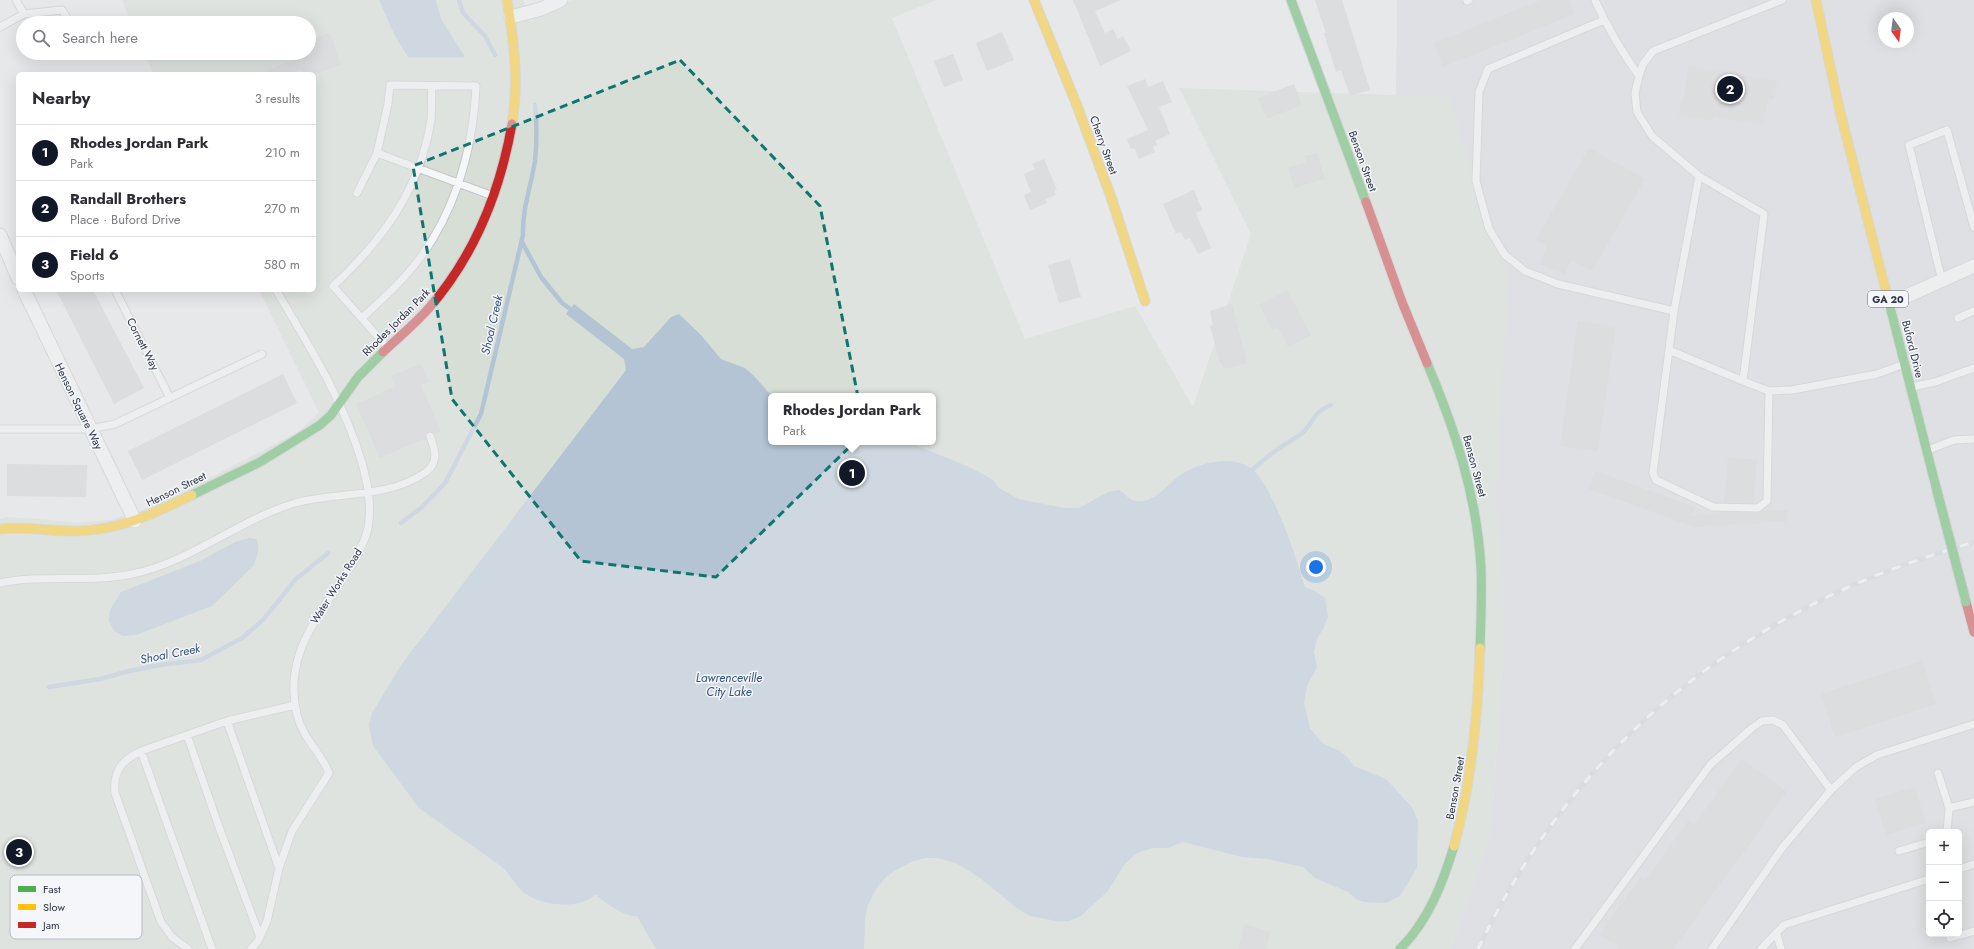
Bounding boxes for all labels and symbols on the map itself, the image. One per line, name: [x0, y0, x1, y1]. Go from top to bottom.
north arrow: [1878, 12, 1914, 48]
pin: 2: [1717, 74, 1743, 104]
street label: Cherry Street: [1086, 113, 1122, 177]
street label: Benson Street: [1345, 129, 1381, 194]
street label: Rhodes Jordan Park: [358, 284, 434, 360]
road number: GA 20: [1868, 291, 1908, 307]
water label: Shoal Creek: [476, 293, 508, 357]
street label: Cornett Way: [123, 315, 163, 373]
street label: Buford Drive: [1898, 319, 1928, 380]
street label: Henson Square Way: [51, 360, 107, 452]
street label: Benson Street: [1459, 433, 1491, 499]
pin: 1: [839, 458, 865, 488]
street label: Henson Street: [143, 467, 209, 510]
street label: Water Works Road: [306, 545, 366, 627]
your location: [1306, 557, 1326, 577]
water label: Shoal Creek: [138, 639, 202, 669]
water label: Lawrenceville City Lake: [696, 669, 762, 701]
street label: Benson Street: [1442, 755, 1468, 821]
pin: 3: [6, 837, 32, 867]
legend: [10, 875, 142, 939]
text: Fast: [43, 881, 61, 897]
text: Slow: [43, 899, 65, 915]
text: Jam: [41, 917, 60, 933]

